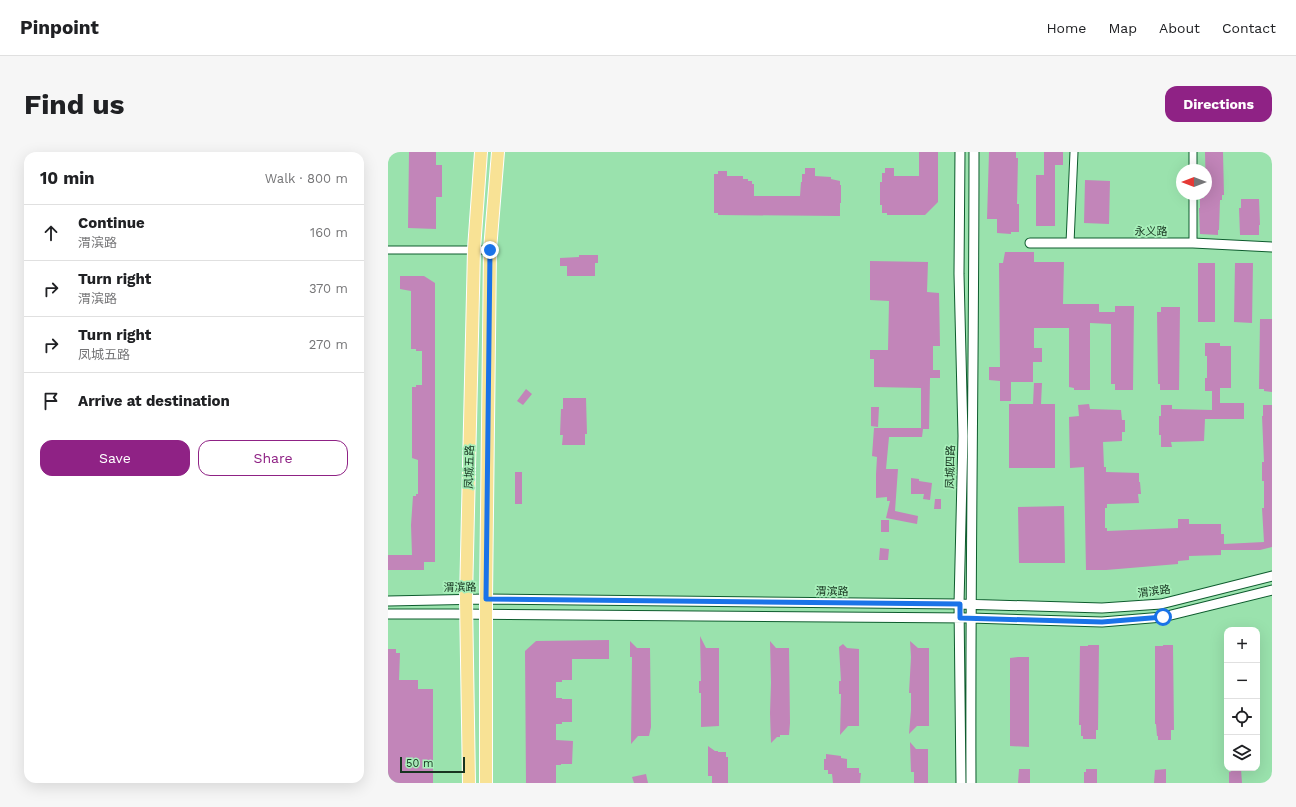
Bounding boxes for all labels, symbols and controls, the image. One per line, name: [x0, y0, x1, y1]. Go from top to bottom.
text: Pinpoint: [20, 16, 99, 39]
text: Home: [1046, 20, 1086, 36]
text: Map: [1108, 20, 1137, 36]
text: About: [1159, 20, 1200, 36]
text: Contact: [1222, 20, 1276, 36]
button: Directions: [1165, 86, 1272, 122]
text: Find us: [24, 88, 124, 121]
north arrow: [1176, 164, 1212, 200]
text: 10 min: [40, 168, 95, 188]
text: Walk · 800 m: [265, 171, 348, 186]
text: Continue: [78, 214, 145, 232]
icon: ahead: [40, 222, 62, 244]
text: 160 m: [310, 225, 348, 240]
street label: 永义路: [1135, 225, 1168, 238]
text: 渭滨路: [78, 235, 117, 250]
route end: [481, 241, 499, 259]
text: Turn right: [78, 270, 151, 288]
icon: right: [40, 278, 62, 300]
text: 370 m: [309, 281, 348, 296]
text: 渭滨路: [78, 291, 117, 306]
text: Turn right: [78, 326, 151, 344]
icon: right: [40, 334, 62, 356]
text: 270 m: [309, 337, 348, 352]
text: 凤城五路: [78, 347, 130, 362]
icon: arrive: [40, 390, 62, 412]
text: Arrive at destination: [78, 392, 230, 410]
button: Save: [40, 440, 190, 476]
button: Share: [198, 440, 348, 476]
street label: 凤城五路: [463, 445, 476, 489]
street label: 凤城四路: [944, 445, 957, 489]
street label: 渭滨路: [443, 581, 477, 594]
street label: 渭滨路: [1137, 583, 1171, 600]
street label: 渭滨路: [815, 585, 849, 598]
route start: [1154, 608, 1172, 626]
map controls: [1224, 627, 1260, 771]
button: +: [1224, 627, 1260, 663]
button: −: [1224, 663, 1260, 699]
button: locate: [1224, 699, 1260, 735]
button: layers: [1224, 735, 1260, 771]
scale bar: [400, 755, 465, 774]
text: 50 m: [406, 757, 433, 770]

